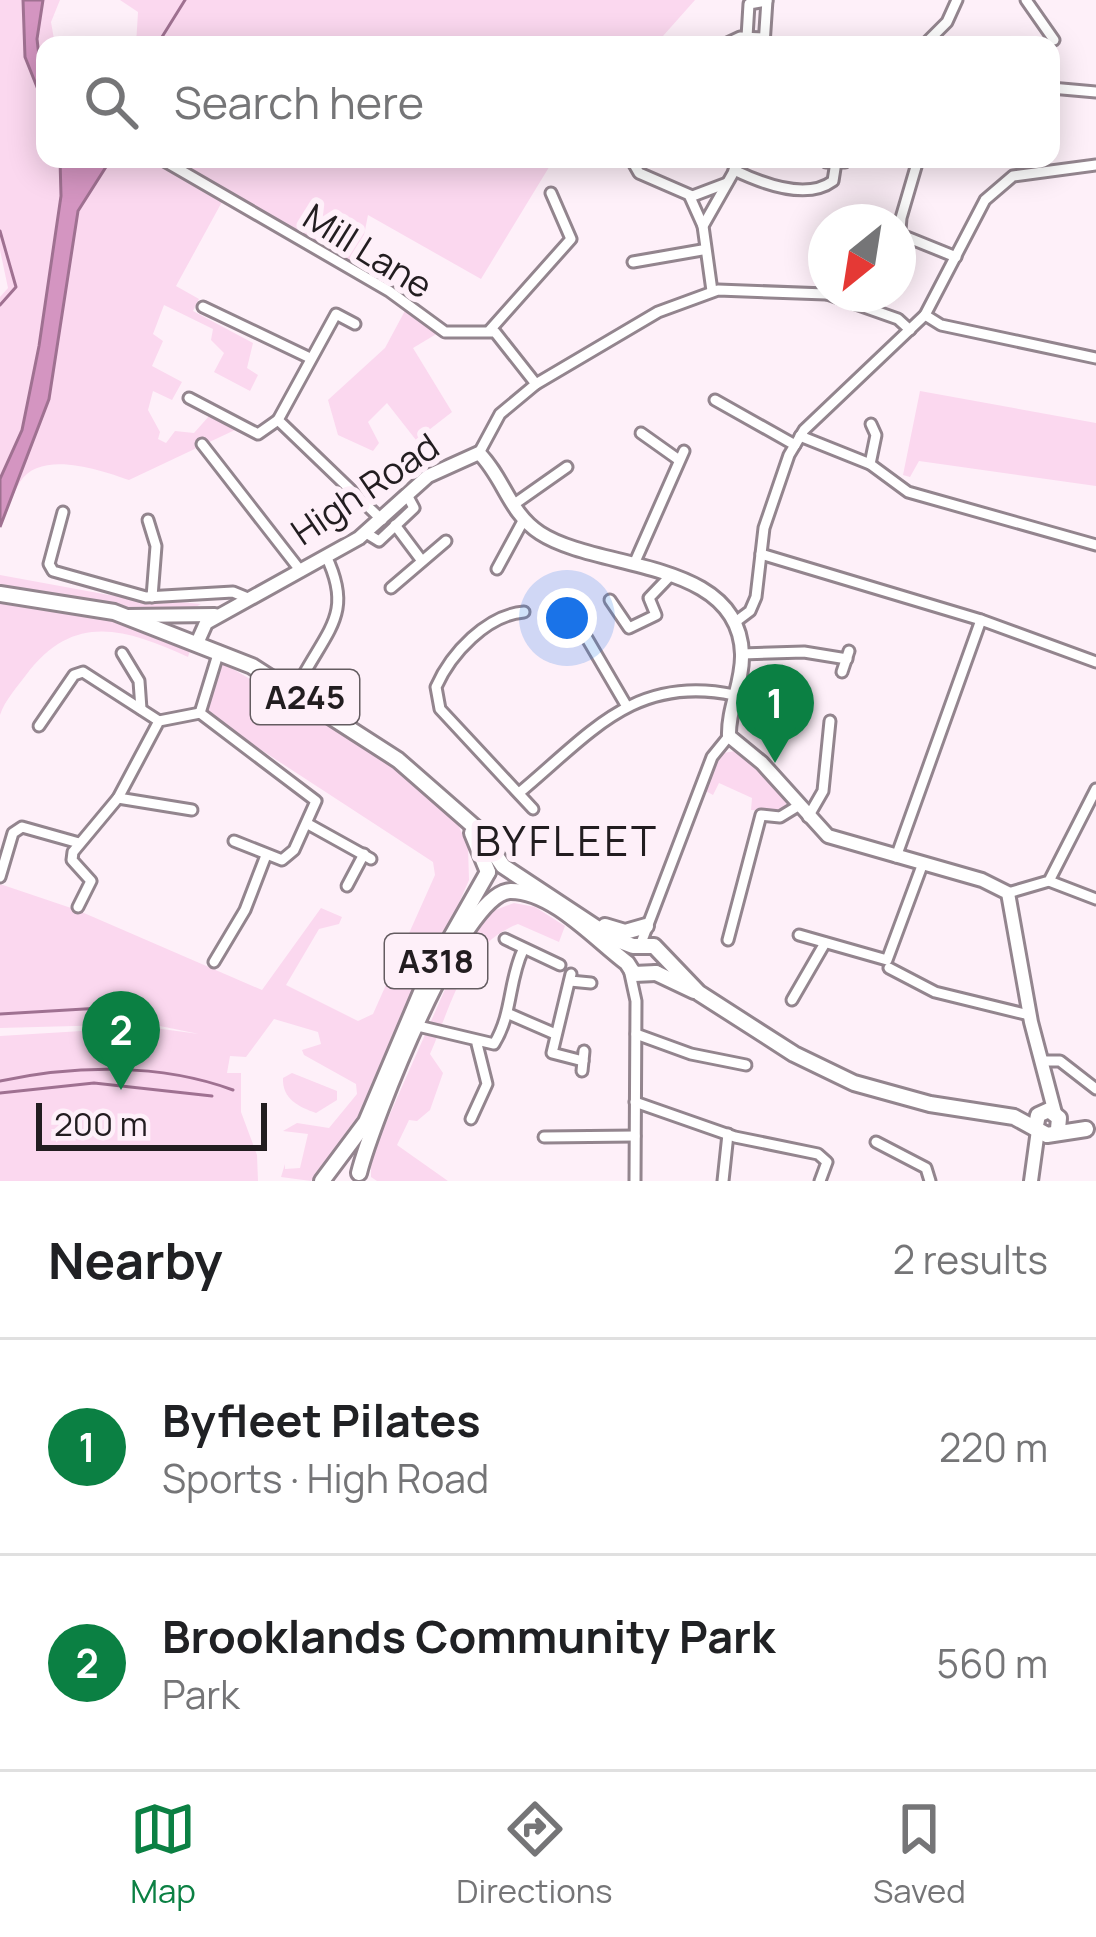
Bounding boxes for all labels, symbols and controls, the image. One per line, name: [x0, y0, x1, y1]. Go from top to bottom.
search box: [36, 36, 1060, 168]
icon: search: [78, 69, 144, 135]
text: Search here: [174, 71, 424, 133]
street label: Mill Lane: [294, 192, 442, 309]
north arrow: [808, 204, 916, 312]
street label: High Road: [281, 421, 448, 556]
your location: [537, 588, 597, 648]
pin: 1: [736, 664, 814, 763]
road number: A245: [251, 670, 359, 724]
district label: BYFLEET: [475, 811, 659, 869]
road number: A318: [385, 934, 487, 988]
pin: 2: [82, 991, 160, 1090]
scale bar: [36, 1097, 267, 1150]
text: 200 m: [54, 1101, 148, 1146]
text: Nearby: [48, 1225, 223, 1294]
text: 2 results: [893, 1232, 1048, 1286]
text: Byfleet Pilates: [162, 1389, 481, 1451]
text: 1: [78, 1420, 96, 1474]
text: 220 m: [939, 1420, 1048, 1474]
text: Sports · High Road: [162, 1451, 489, 1505]
text: Brooklands Community Park: [162, 1605, 775, 1667]
text: 2: [75, 1636, 99, 1690]
text: 560 m: [937, 1636, 1048, 1690]
text: Park: [162, 1667, 240, 1721]
tab: Map: [130, 1796, 196, 1913]
tab: Directions: [456, 1796, 613, 1913]
tab: Saved: [873, 1796, 966, 1913]

